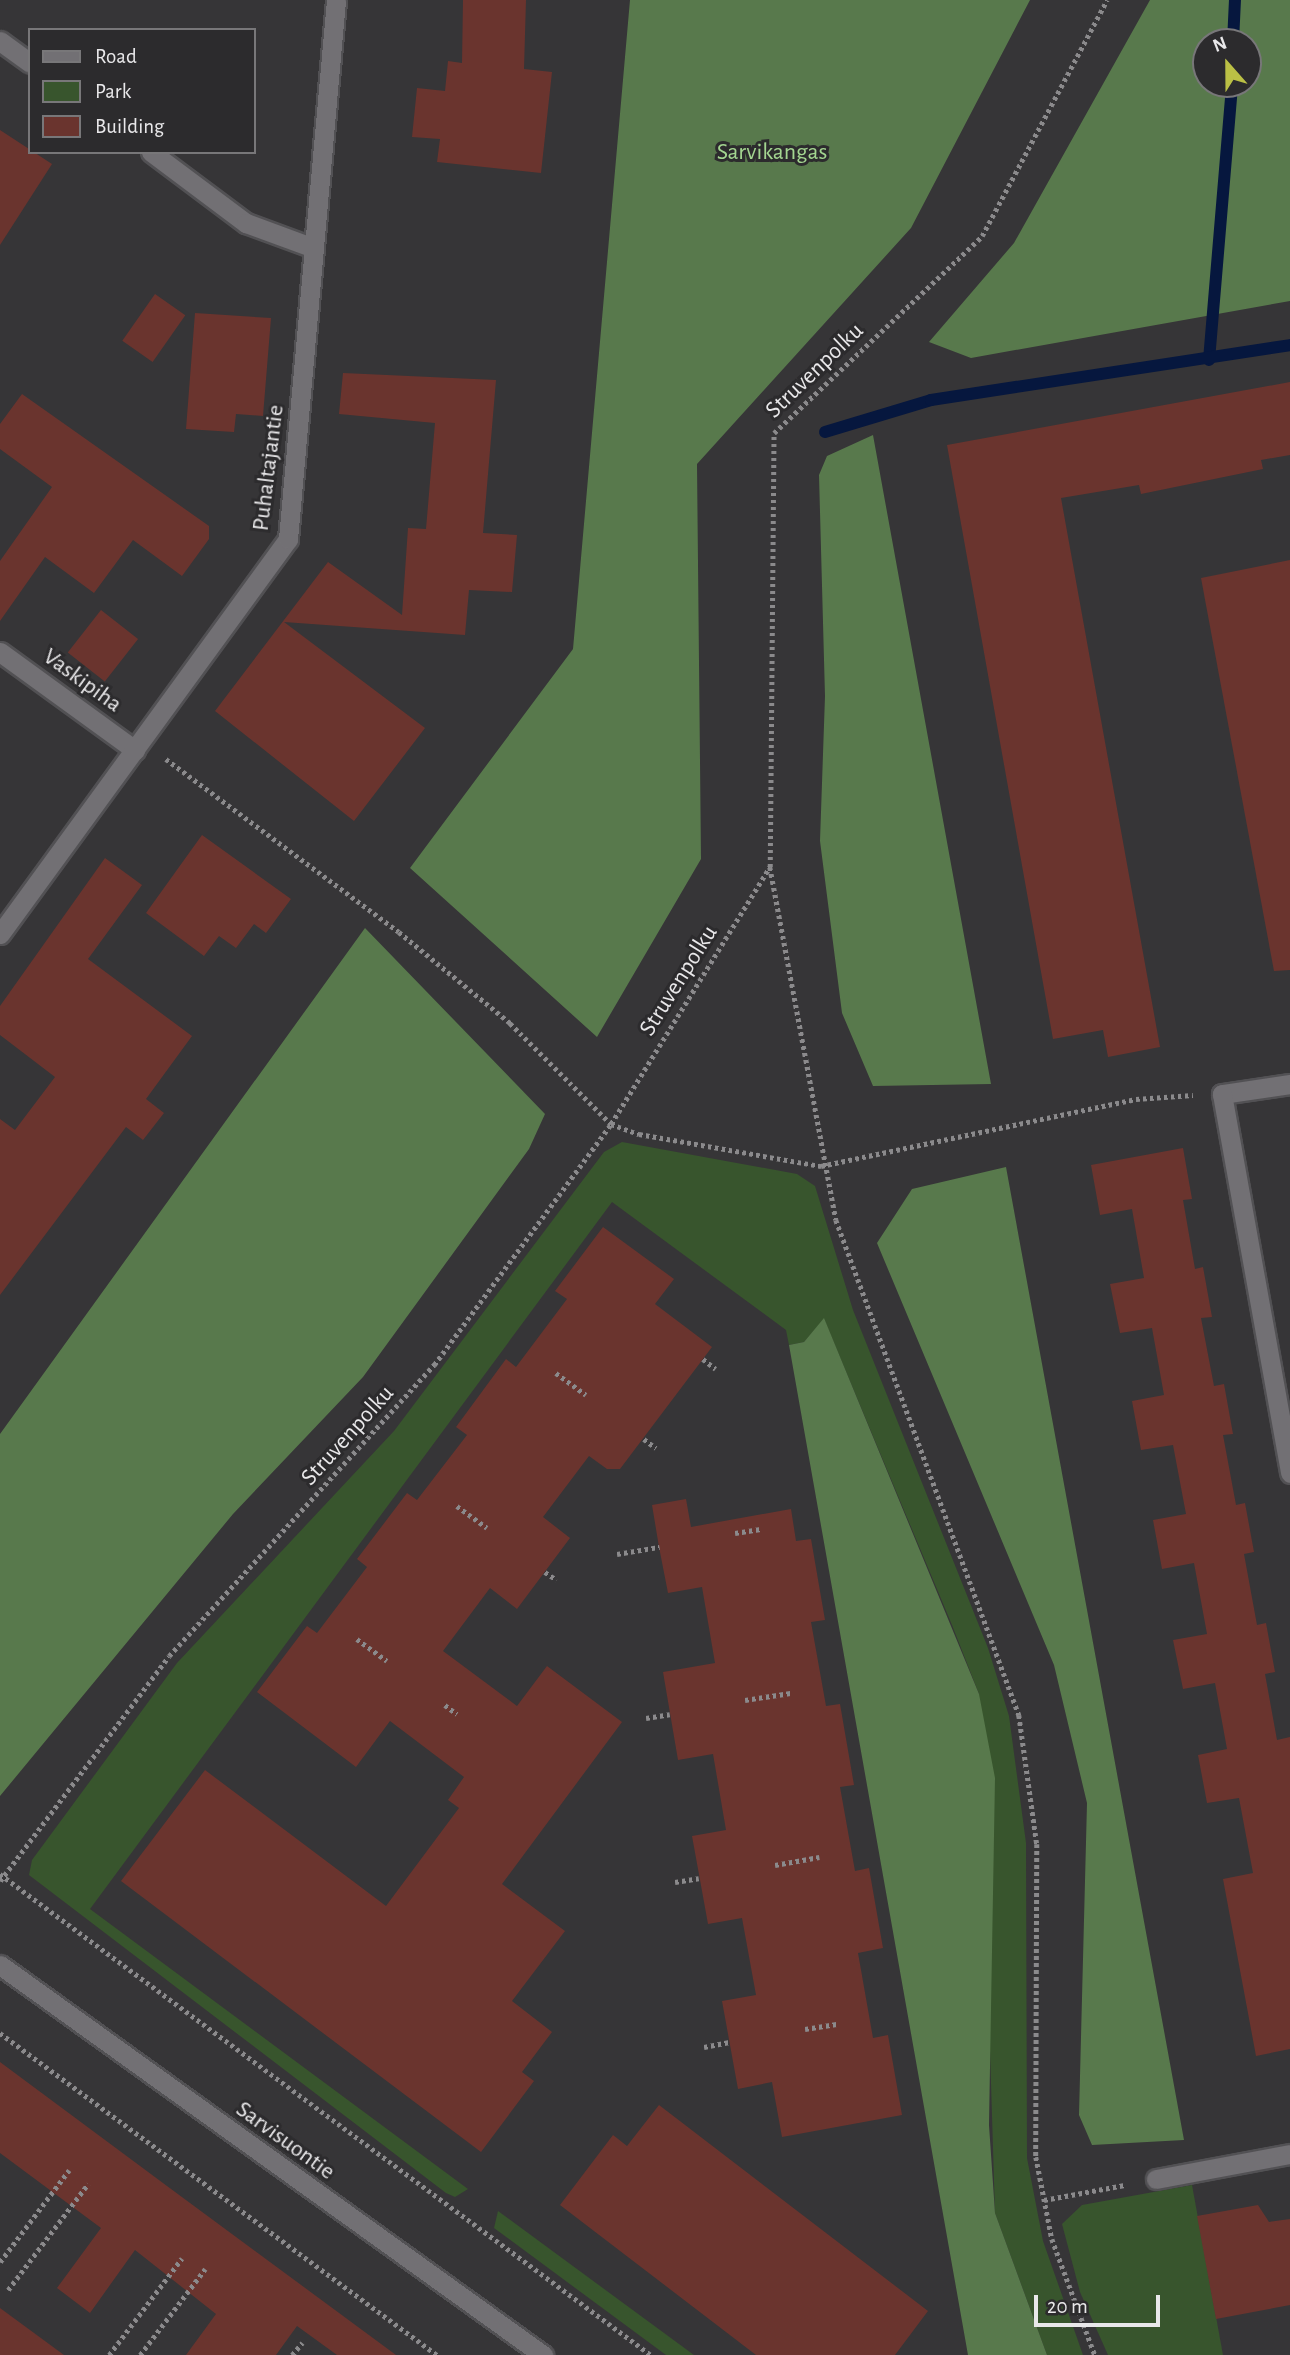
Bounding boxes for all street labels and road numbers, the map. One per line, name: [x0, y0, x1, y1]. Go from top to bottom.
street label: Struvenpolku: [760, 317, 870, 425]
street label: Puhaltajantie: [247, 403, 291, 533]
street label: Vaskipiha: [37, 643, 127, 719]
street label: Struvenpolku: [634, 920, 724, 1042]
street label: Struvenpolku: [295, 1380, 401, 1492]
street label: Sarvisuontie: [230, 2095, 340, 2187]

